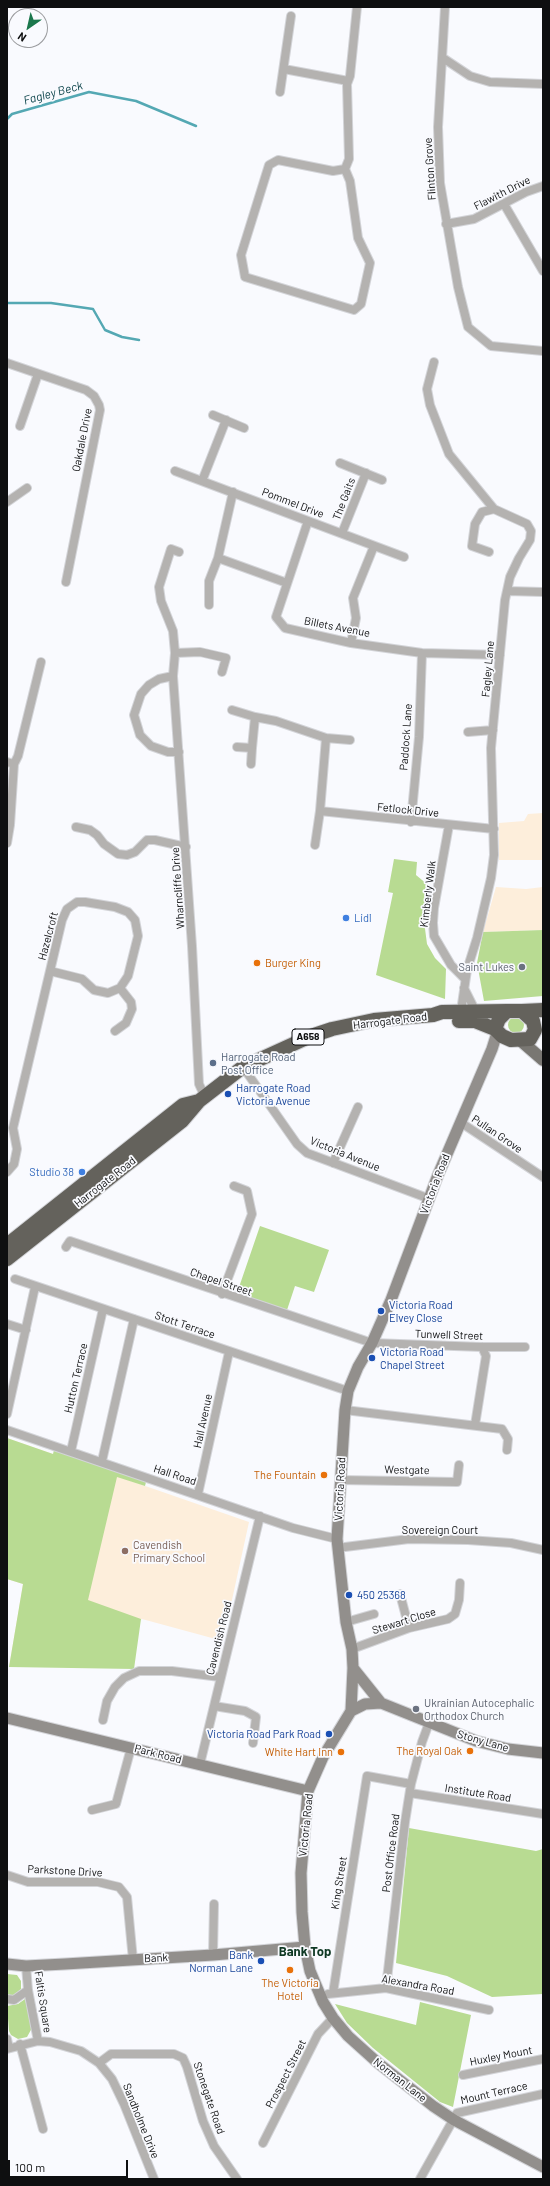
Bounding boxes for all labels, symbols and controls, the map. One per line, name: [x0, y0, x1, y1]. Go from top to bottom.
north arrow: [8, 8, 48, 48]
text: N: [15, 30, 28, 45]
water label: Fagley Beck: [22, 78, 84, 108]
street label: Flinton Grove: [421, 137, 439, 201]
street label: Flawith Drive: [472, 173, 532, 213]
street label: Oakdale Drive: [69, 407, 95, 473]
street label: The Gaits: [330, 476, 358, 522]
street label: Pommel Drive: [260, 485, 326, 521]
street label: Billets Avenue: [303, 614, 371, 640]
street label: Fagley Lane: [479, 640, 497, 698]
street label: Paddock Lane: [397, 703, 415, 771]
street label: Fetlock Drive: [376, 800, 440, 820]
street label: Wharncliffe Drive: [169, 847, 187, 929]
street label: Kimberly Walk: [417, 860, 439, 928]
street label: Hazelcroft: [35, 910, 61, 962]
place label: Lidl: [354, 911, 372, 925]
marker: Lidl: [341, 913, 351, 923]
place label: Burger King: [265, 956, 321, 970]
marker: Burger King: [252, 958, 262, 968]
place label: Saint Lukes: [459, 960, 514, 974]
marker: Saint Lukes: [517, 962, 527, 972]
street label: Harrogate Road: [352, 1010, 428, 1032]
road number: A658: [292, 1029, 324, 1045]
place label: Harrogate Road Post Office: [221, 1050, 295, 1076]
marker: Harrogate Road Post Office: [208, 1058, 218, 1068]
place label: Harrogate Road Victoria Avenue: [236, 1081, 310, 1107]
marker: Harrogate Road Victoria Avenue: [223, 1089, 233, 1099]
street label: Pullan Grove: [469, 1112, 525, 1156]
street label: Victoria Avenue: [308, 1134, 382, 1174]
street label: Victoria Road: [417, 1152, 453, 1216]
street label: Harrogate Road: [72, 1154, 138, 1210]
place label: Studio 38: [29, 1165, 74, 1179]
marker: Studio 38: [77, 1167, 87, 1177]
street label: Chapel Street: [188, 1265, 254, 1299]
place label: Victoria Road Elvey Close: [389, 1298, 453, 1324]
marker: Victoria Road Elvey Close: [376, 1306, 386, 1316]
street label: Stott Terrace: [153, 1309, 217, 1341]
street label: Tunwell Street: [415, 1327, 483, 1343]
street label: Hutton Terrace: [62, 1342, 90, 1414]
place label: Victoria Road Chapel Street: [380, 1345, 445, 1371]
marker: Victoria Road Chapel Street: [367, 1353, 377, 1363]
street label: Hall Avenue: [191, 1393, 215, 1449]
street label: Victoria Road: [332, 1457, 348, 1521]
street label: Hall Road: [152, 1462, 198, 1488]
street label: Westgate: [384, 1463, 430, 1477]
place label: The Fountain: [254, 1468, 316, 1482]
marker: The Fountain: [319, 1470, 329, 1480]
street label: Sovereign Court: [402, 1523, 478, 1537]
place label: Cavendish Primary School: [133, 1538, 205, 1564]
marker: Cavendish Primary School: [120, 1546, 130, 1556]
place label: 450 25368: [357, 1588, 406, 1602]
marker: 450 25368: [344, 1590, 354, 1600]
street label: Cavendish Road: [203, 1600, 235, 1676]
street label: Stewart Close: [370, 1605, 438, 1637]
place label: Ukrainian Autocephalic Orthodox Church: [424, 1696, 534, 1722]
marker: Ukrainian Autocephalic Orthodox Church: [411, 1704, 421, 1714]
place label: Victoria Road Park Road: [207, 1727, 321, 1741]
street label: Stony Lane: [456, 1727, 510, 1755]
marker: Victoria Road Park Road: [324, 1729, 334, 1739]
street label: Park Road: [133, 1742, 183, 1766]
place label: The Royal Oak: [396, 1744, 462, 1758]
place label: White Hart Inn: [265, 1745, 333, 1759]
marker: The Royal Oak: [465, 1746, 475, 1756]
marker: White Hart Inn: [336, 1747, 346, 1757]
street label: Institute Road: [444, 1781, 512, 1805]
street label: Victoria Road: [296, 1793, 316, 1857]
street label: Post Office Road: [380, 1813, 402, 1893]
street label: King Street: [328, 1856, 350, 1910]
street label: Parkstone Drive: [27, 1862, 103, 1880]
district label: Bank Top: [279, 1944, 331, 1960]
place label: Bank Norman Lane: [189, 1948, 253, 1974]
street label: Bank: [144, 1951, 168, 1965]
marker: Bank Norman Lane: [256, 1956, 266, 1966]
marker: The Victoria Hotel: [285, 1965, 295, 1975]
street label: Faltis Square: [32, 1970, 54, 2034]
street label: Alexandra Road: [381, 1972, 455, 1998]
place label: The Victoria Hotel: [261, 1976, 319, 2002]
street label: Prospect Street: [263, 2037, 309, 2111]
street label: Huxley Mount: [469, 2043, 533, 2069]
street label: Norman Lane: [371, 2055, 429, 2105]
street label: Stonegate Road: [190, 2060, 228, 2136]
street label: Mount Terrace: [459, 2079, 529, 2107]
street label: Sandholme Drive: [120, 2082, 162, 2160]
scale bar: [10, 2152, 130, 2178]
text: 100 m: [15, 2160, 45, 2174]

